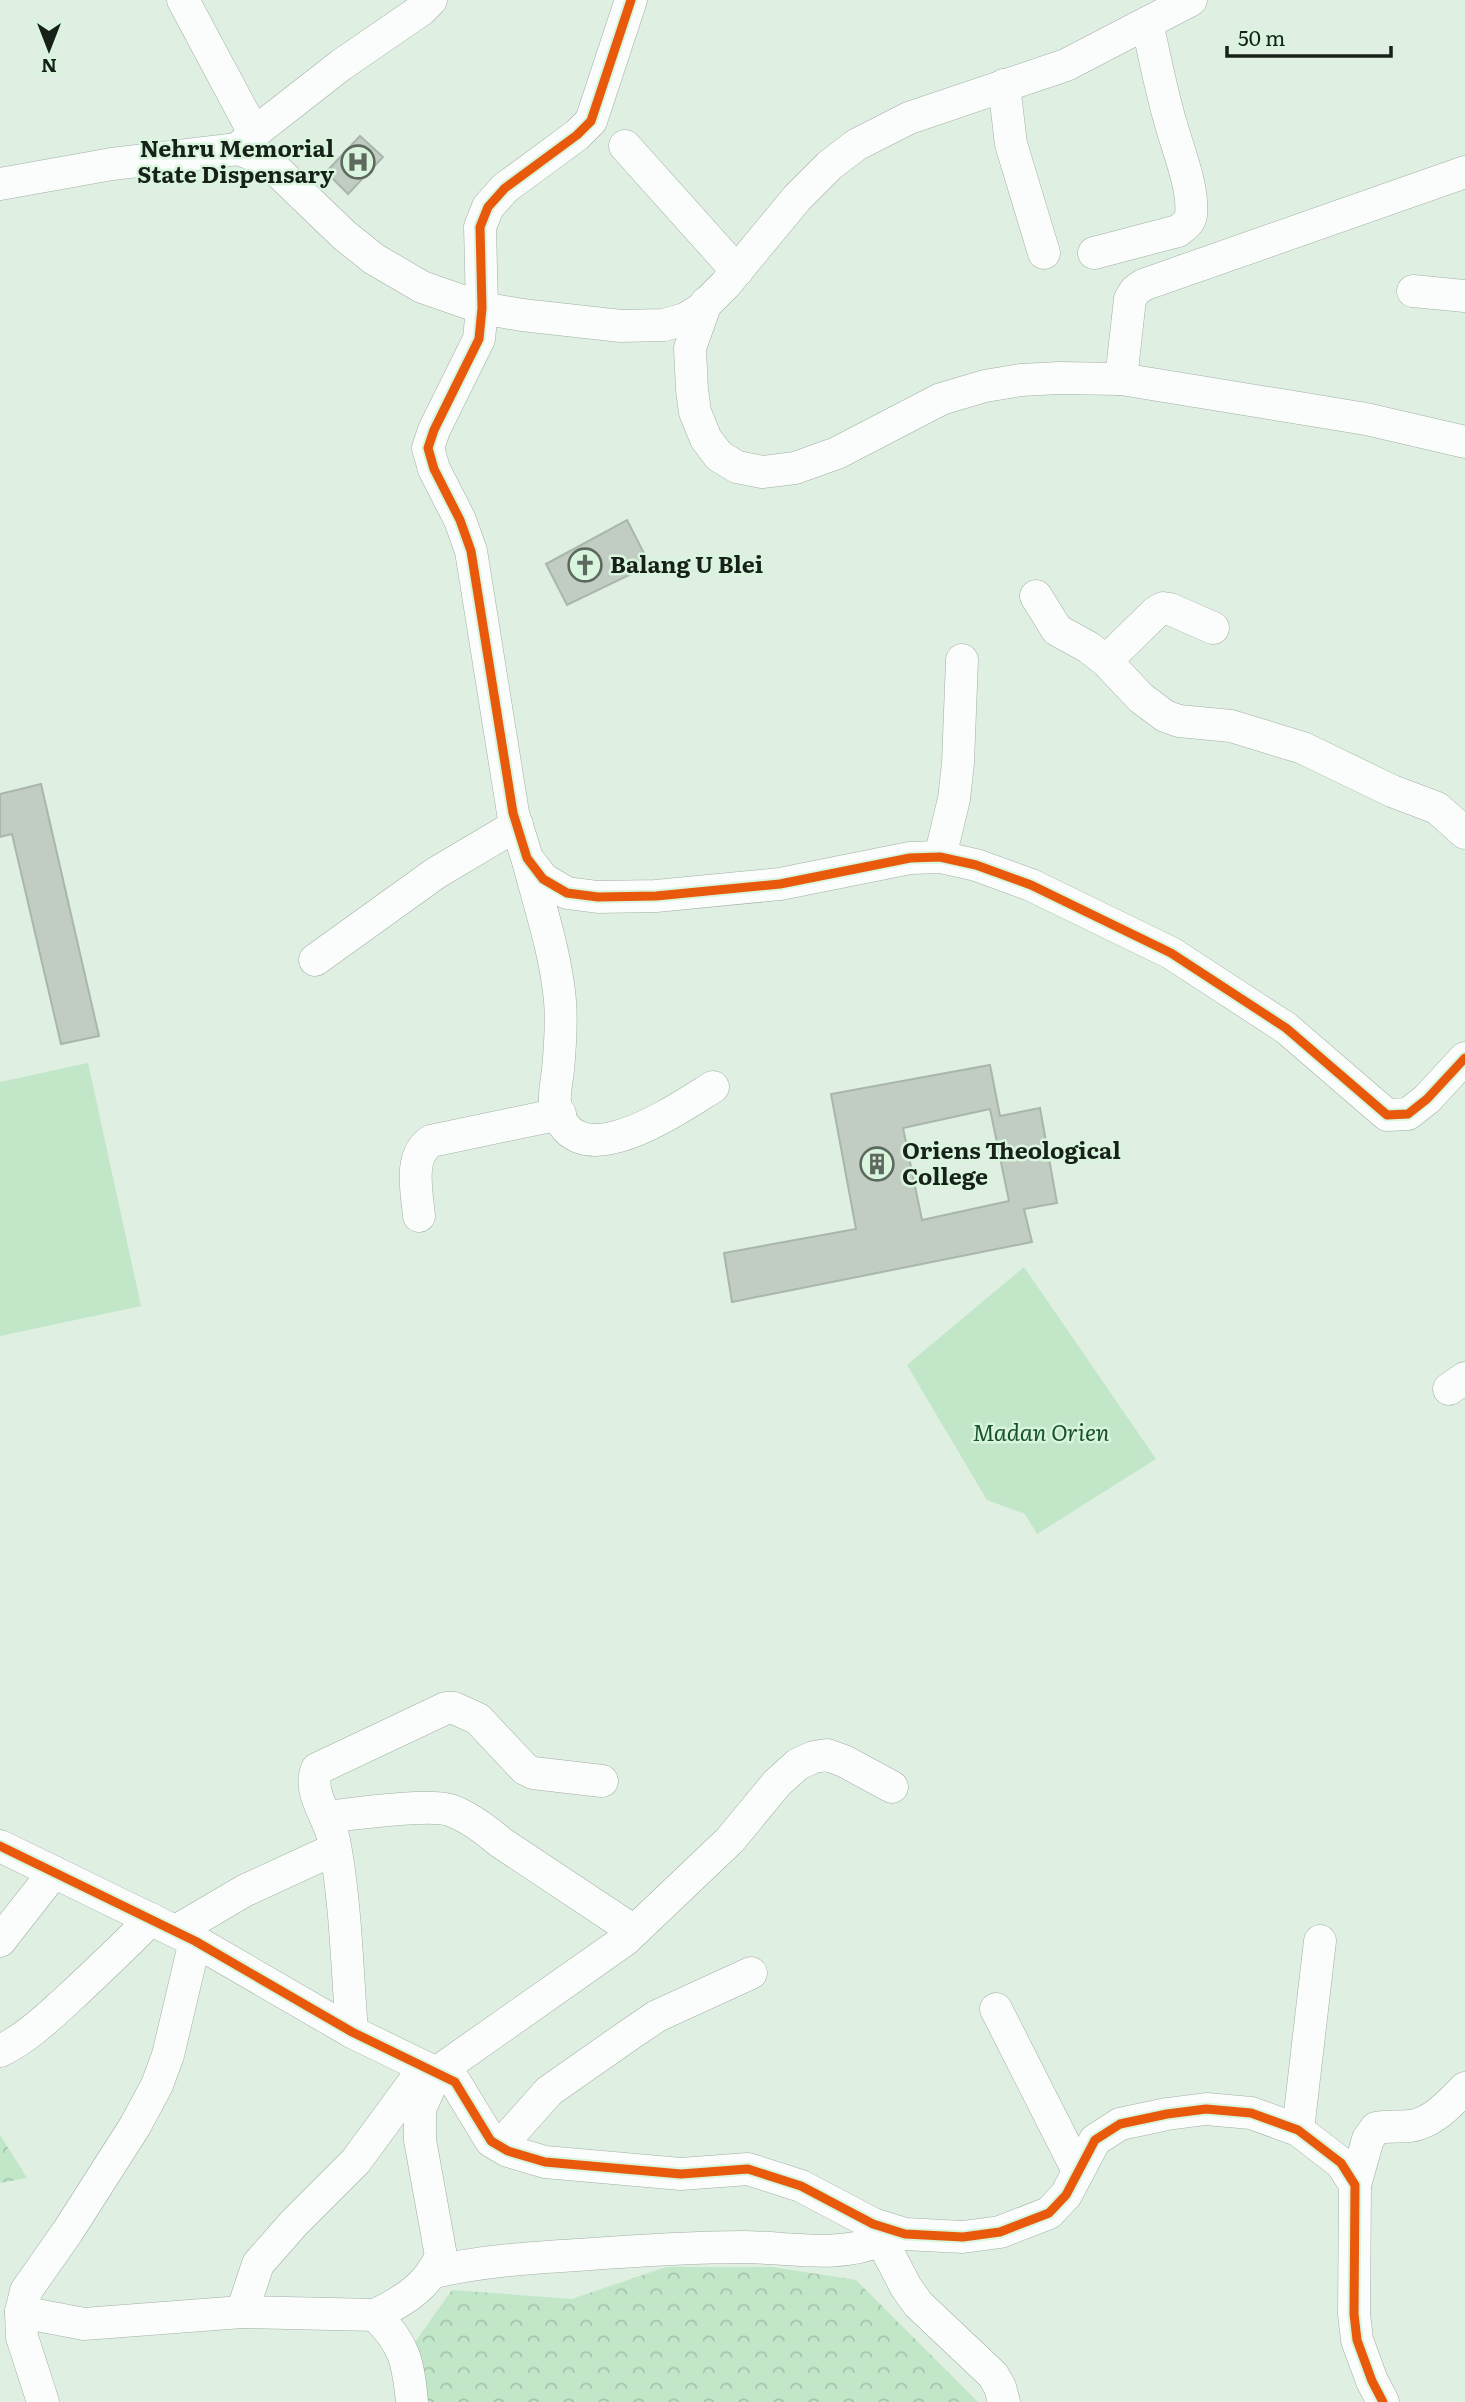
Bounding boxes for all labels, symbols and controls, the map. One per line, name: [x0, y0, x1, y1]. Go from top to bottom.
north arrow: [14, 14, 84, 84]
scale bar: [1227, 14, 1392, 58]
text: 50 m: [1238, 21, 1285, 52]
text: N: [41, 53, 57, 81]
place label: Nehru Memorial State Dispensary: [137, 130, 334, 190]
hospital icon: Nehru Memorial State Dispensary: [339, 143, 377, 181]
church icon: Balang U Blei: [566, 546, 604, 584]
place label: Balang U Blei: [610, 546, 763, 580]
place label: Oriens Theological College: [902, 1132, 1121, 1192]
building icon: Oriens Theological College: [858, 1145, 896, 1183]
park label: Madan Orien: [972, 1414, 1110, 1448]

